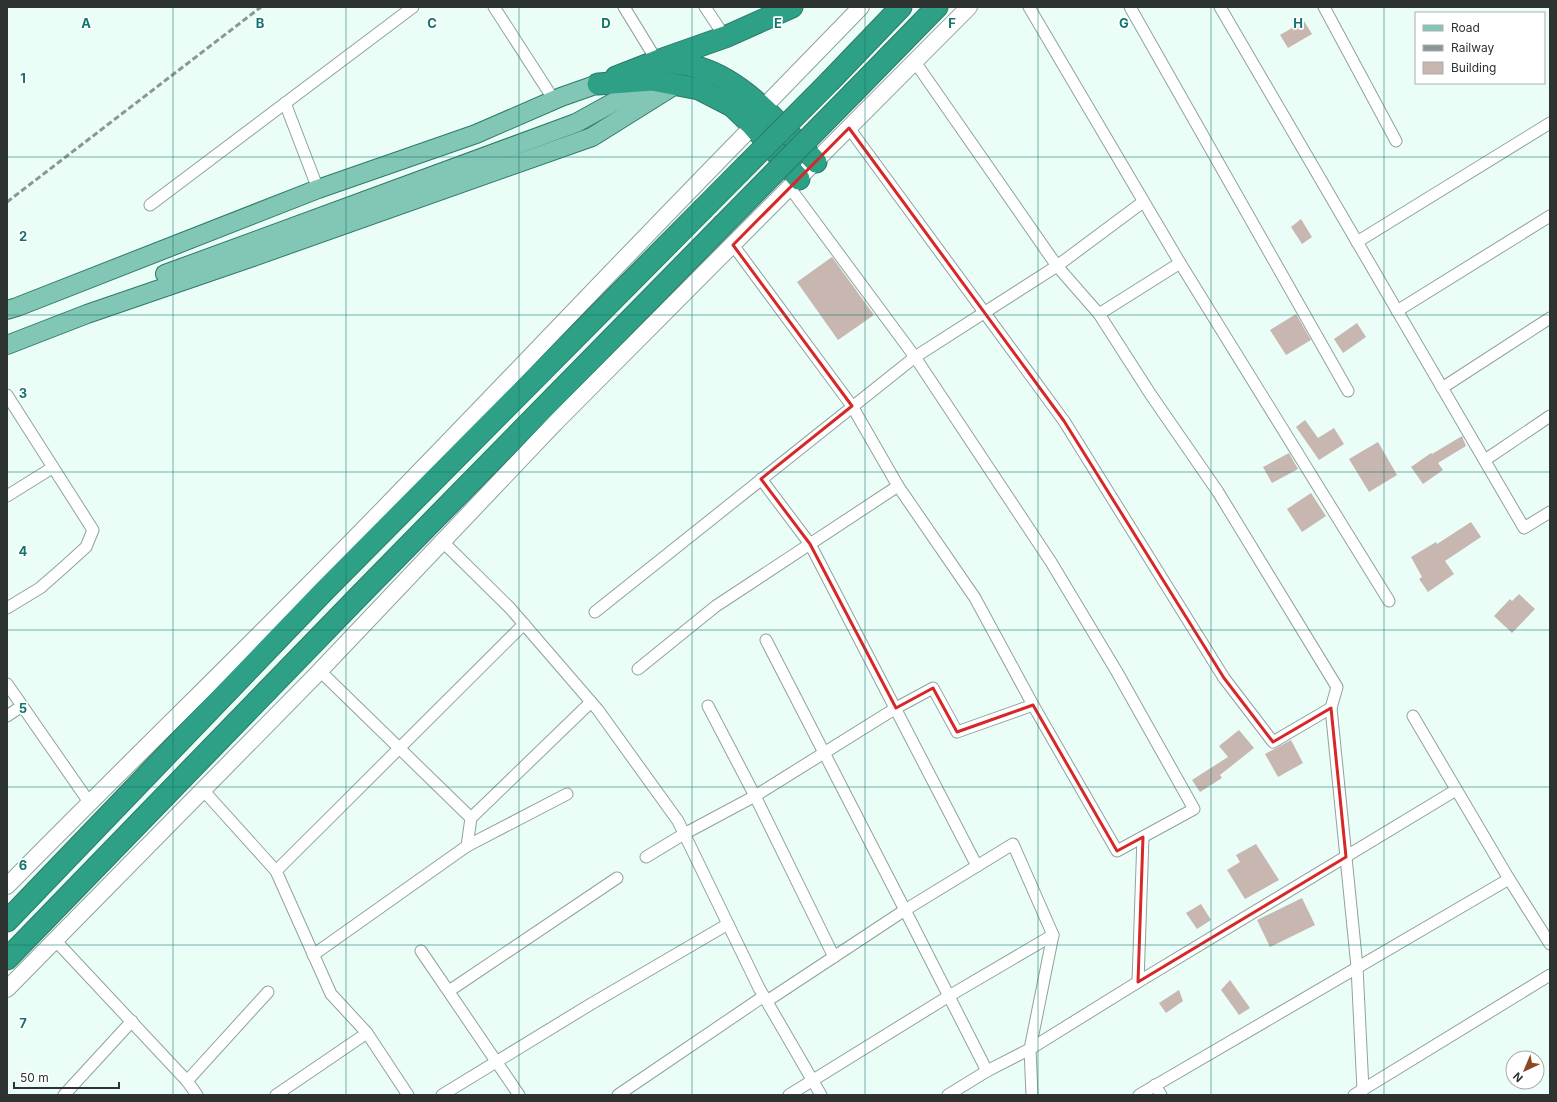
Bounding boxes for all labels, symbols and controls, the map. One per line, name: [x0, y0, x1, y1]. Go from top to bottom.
legend: [1415, 12, 1545, 84]
text: A: [81, 15, 91, 31]
text: B: [256, 15, 265, 31]
text: C: [427, 15, 437, 31]
text: D: [601, 15, 611, 31]
text: E: [774, 15, 782, 31]
text: F: [948, 15, 956, 31]
text: G: [1119, 15, 1129, 31]
text: H: [1293, 15, 1303, 31]
text: Road: [1451, 20, 1480, 35]
text: Railway: [1451, 40, 1495, 55]
text: Building: [1451, 60, 1496, 75]
text: 1: [20, 70, 26, 86]
text: 2: [19, 228, 27, 244]
text: 3: [19, 385, 27, 401]
text: 4: [19, 543, 28, 559]
text: 5: [19, 700, 27, 716]
text: 6: [19, 857, 27, 873]
text: 7: [19, 1015, 27, 1031]
north arrow: [1505, 1050, 1545, 1090]
scale bar: [14, 1064, 119, 1090]
text: N: [1510, 1069, 1526, 1085]
text: 50 m: [20, 1070, 49, 1085]

